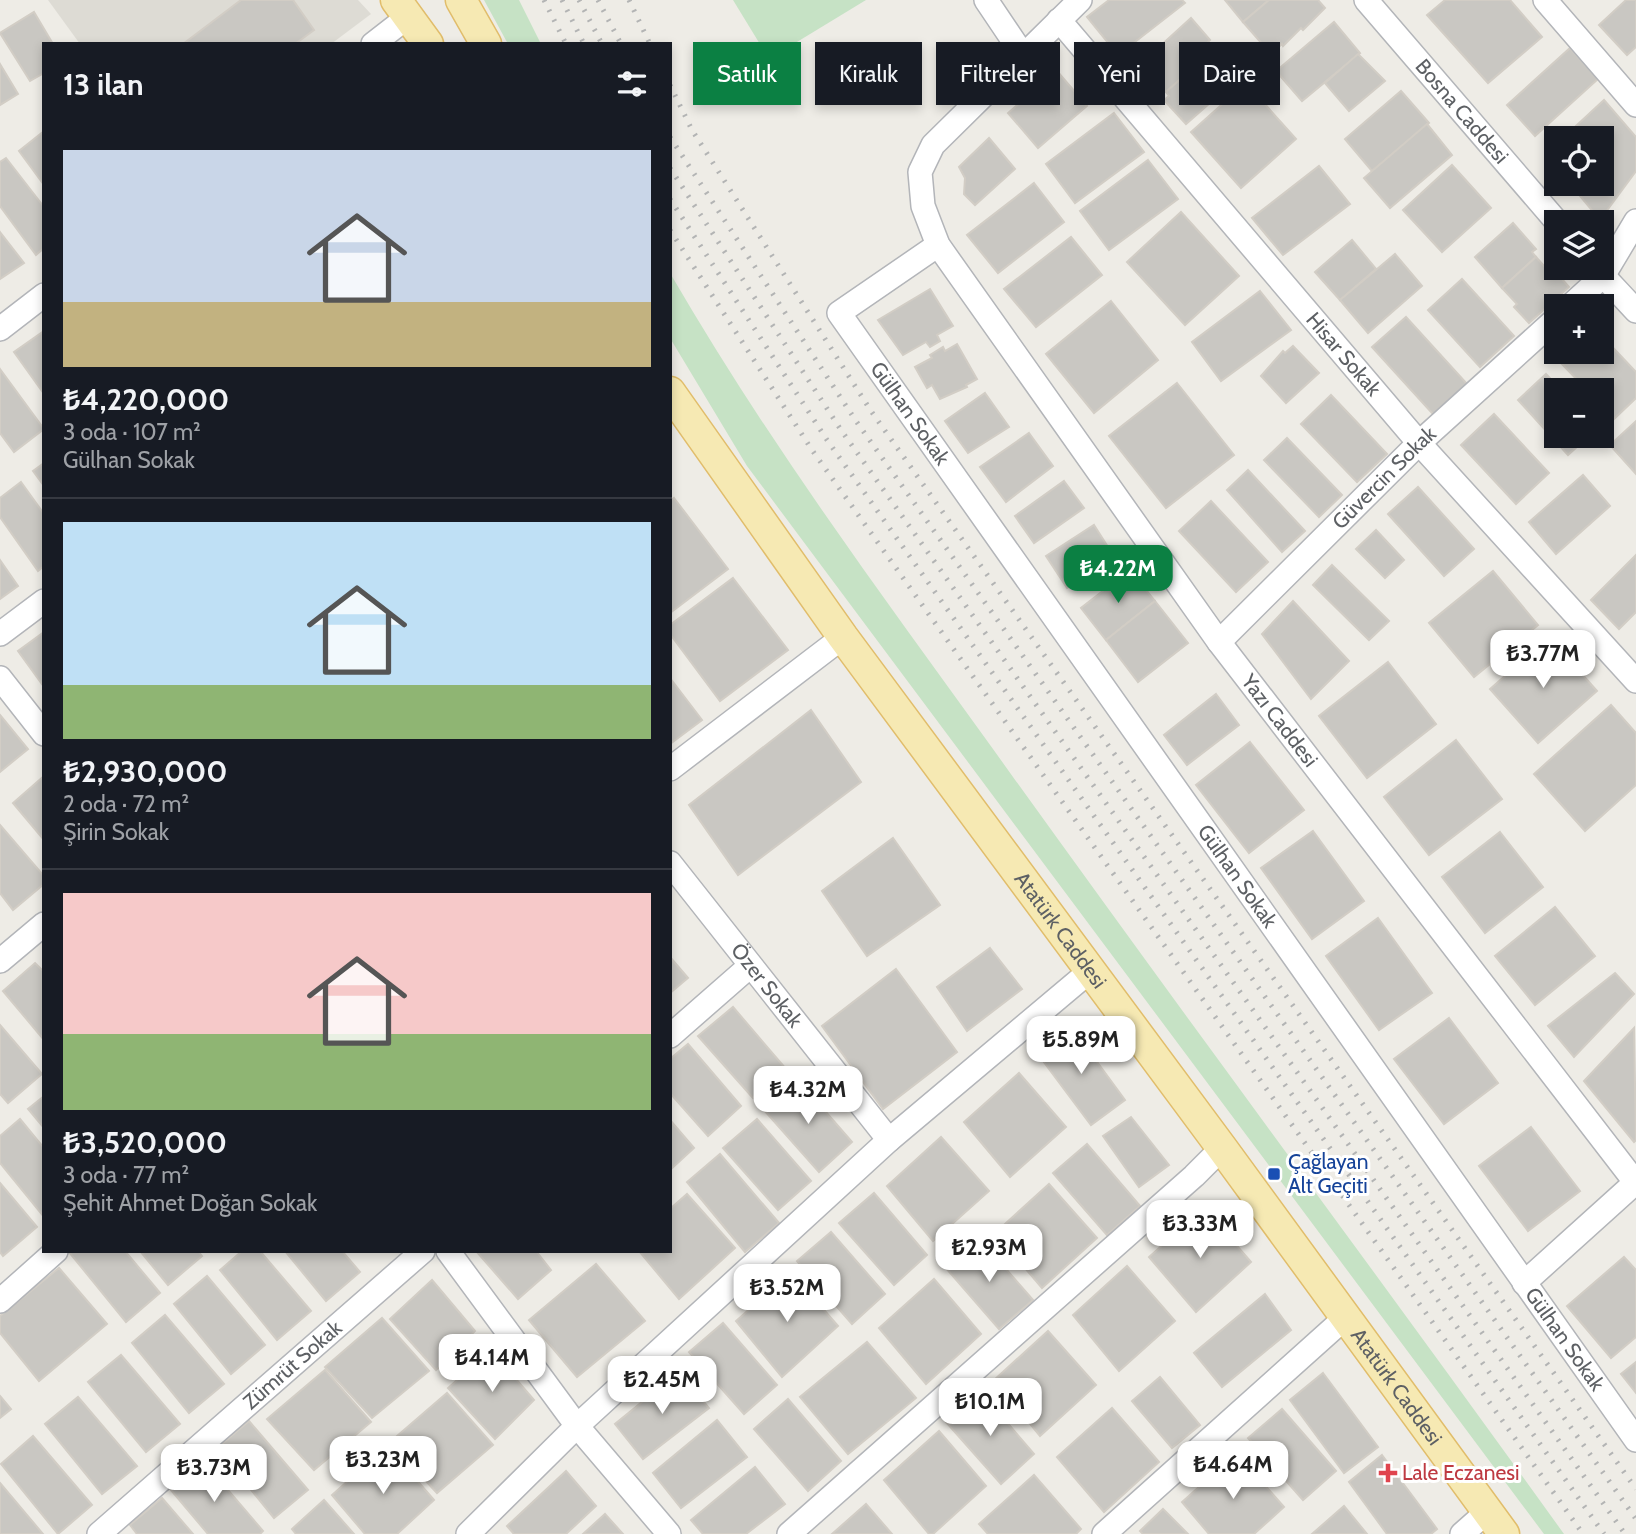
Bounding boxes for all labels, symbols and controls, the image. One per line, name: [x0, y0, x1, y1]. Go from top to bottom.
chip: Satılık: [693, 42, 801, 105]
chip: Kiralık: [815, 42, 922, 105]
chip: Filtreler: [936, 42, 1060, 105]
chip: Yeni: [1074, 42, 1165, 105]
chip: Daire: [1179, 42, 1280, 105]
street label: Bosna Caddesi: [1410, 54, 1514, 168]
icon: filters: [613, 65, 651, 103]
text: 13 ilan: [63, 66, 144, 103]
map controls: [1544, 126, 1614, 448]
button: locate: [1544, 126, 1614, 196]
icon: home: [294, 195, 420, 321]
button: layers: [1544, 210, 1614, 280]
button: +: [1544, 294, 1614, 364]
street label: Hisar Sokak: [1301, 307, 1387, 401]
street label: Gülhan Sokak: [865, 357, 956, 470]
button: −: [1544, 378, 1614, 448]
text: ₺4,220,000: [63, 381, 229, 418]
text: 3 oda · 107 m²: [63, 418, 201, 446]
street label: Güvercin Sokak: [1327, 421, 1441, 534]
text: Gülhan Sokak: [63, 446, 195, 474]
pin: ₺4.22M: [1061, 546, 1175, 605]
text: ₺4.22M: [1080, 554, 1156, 582]
icon: home: [294, 567, 420, 693]
pin: ₺3.77M: [1486, 630, 1600, 690]
text: ₺3.77M: [1506, 639, 1580, 667]
street label: Yazı Caddesi: [1236, 668, 1323, 771]
text: ₺2,930,000: [63, 753, 227, 790]
text: 2 oda · 72 m²: [63, 790, 189, 818]
text: Şirin Sokak: [63, 818, 169, 846]
street label: Gülhan Sokak: [1193, 820, 1283, 933]
street label: Atatürk Caddesi: [1010, 867, 1112, 993]
icon: home: [294, 938, 420, 1064]
street label: Özer Sokak: [726, 938, 808, 1033]
pin: ₺5.89M: [1024, 1016, 1138, 1076]
text: ₺5.89M: [1043, 1025, 1119, 1053]
pin: ₺4.32M: [751, 1066, 865, 1126]
text: ₺4.32M: [770, 1075, 846, 1103]
text: ₺3,520,000: [63, 1124, 227, 1161]
place label: Çağlayan Alt Geçiti: [1288, 1149, 1368, 1198]
text: 3 oda · 77 m²: [63, 1161, 189, 1189]
marker: Çağlayan Alt Geçiti: [1266, 1166, 1282, 1182]
text: Şehit Ahmet Doğan Sokak: [63, 1189, 317, 1217]
pin: ₺3.33M: [1143, 1200, 1257, 1260]
text: ₺3.33M: [1162, 1209, 1238, 1237]
pin: ₺2.93M: [932, 1224, 1046, 1284]
text: ₺2.93M: [951, 1233, 1027, 1261]
pin: ₺3.52M: [730, 1264, 844, 1324]
text: ₺3.52M: [750, 1273, 824, 1301]
street label: Gülhan Sokak: [1520, 1282, 1610, 1396]
street label: Zümrüt Sokak: [238, 1314, 347, 1414]
street label: Atatürk Caddesi: [1346, 1323, 1448, 1450]
pin: ₺4.14M: [435, 1334, 549, 1394]
text: ₺4.14M: [455, 1343, 529, 1371]
pin: ₺2.45M: [605, 1356, 719, 1416]
text: ₺2.45M: [624, 1365, 700, 1393]
pin: ₺10.1M: [933, 1378, 1047, 1438]
text: ₺10.1M: [955, 1387, 1025, 1415]
pin: ₺3.23M: [326, 1436, 440, 1496]
pin: ₺4.64M: [1176, 1442, 1290, 1501]
pin: ₺3.73M: [157, 1444, 271, 1504]
text: ₺3.23M: [346, 1445, 420, 1473]
text: ₺4.64M: [1193, 1450, 1273, 1478]
text: ₺3.73M: [177, 1453, 251, 1481]
place label: Lale Eczanesi: [1402, 1460, 1519, 1485]
marker: Lale Eczanesi: [1380, 1465, 1396, 1481]

